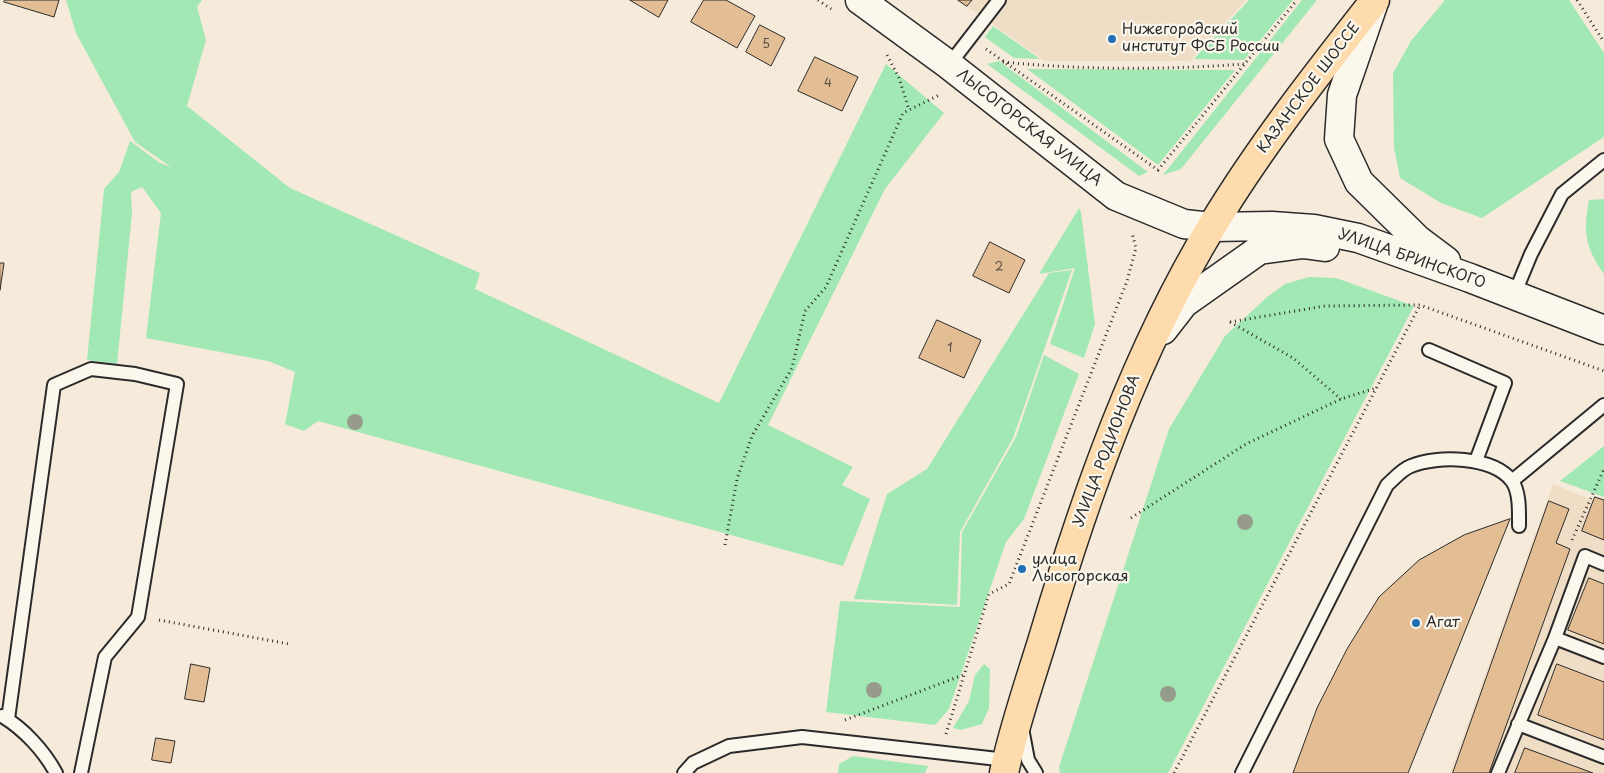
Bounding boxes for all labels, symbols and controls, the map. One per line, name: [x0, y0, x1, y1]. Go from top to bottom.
street label: КАЗАНСКОЕ ШОССЕ: [1254, 19, 1364, 157]
place label: Нижегородский институт ФСБ России: [1122, 21, 1279, 56]
marker: Нижегородский институт ФСБ России: [1106, 33, 1118, 45]
house number: 5: [762, 38, 770, 52]
street label: ЛЫСОГОРСКАЯ УЛИЦА: [953, 66, 1105, 190]
house number: 4: [824, 77, 832, 91]
street label: УЛИЦА БРИНСКОГО: [1336, 225, 1488, 293]
house number: 2: [995, 261, 1003, 275]
house number: 1: [947, 342, 953, 356]
street label: УЛИЦА РОДИОНОВА: [1070, 373, 1144, 529]
place label: улица Лысогорская: [1032, 551, 1129, 586]
marker: улица Лысогорская: [1016, 563, 1028, 575]
place label: Агат: [1426, 614, 1460, 632]
marker: Агат: [1410, 617, 1422, 629]

